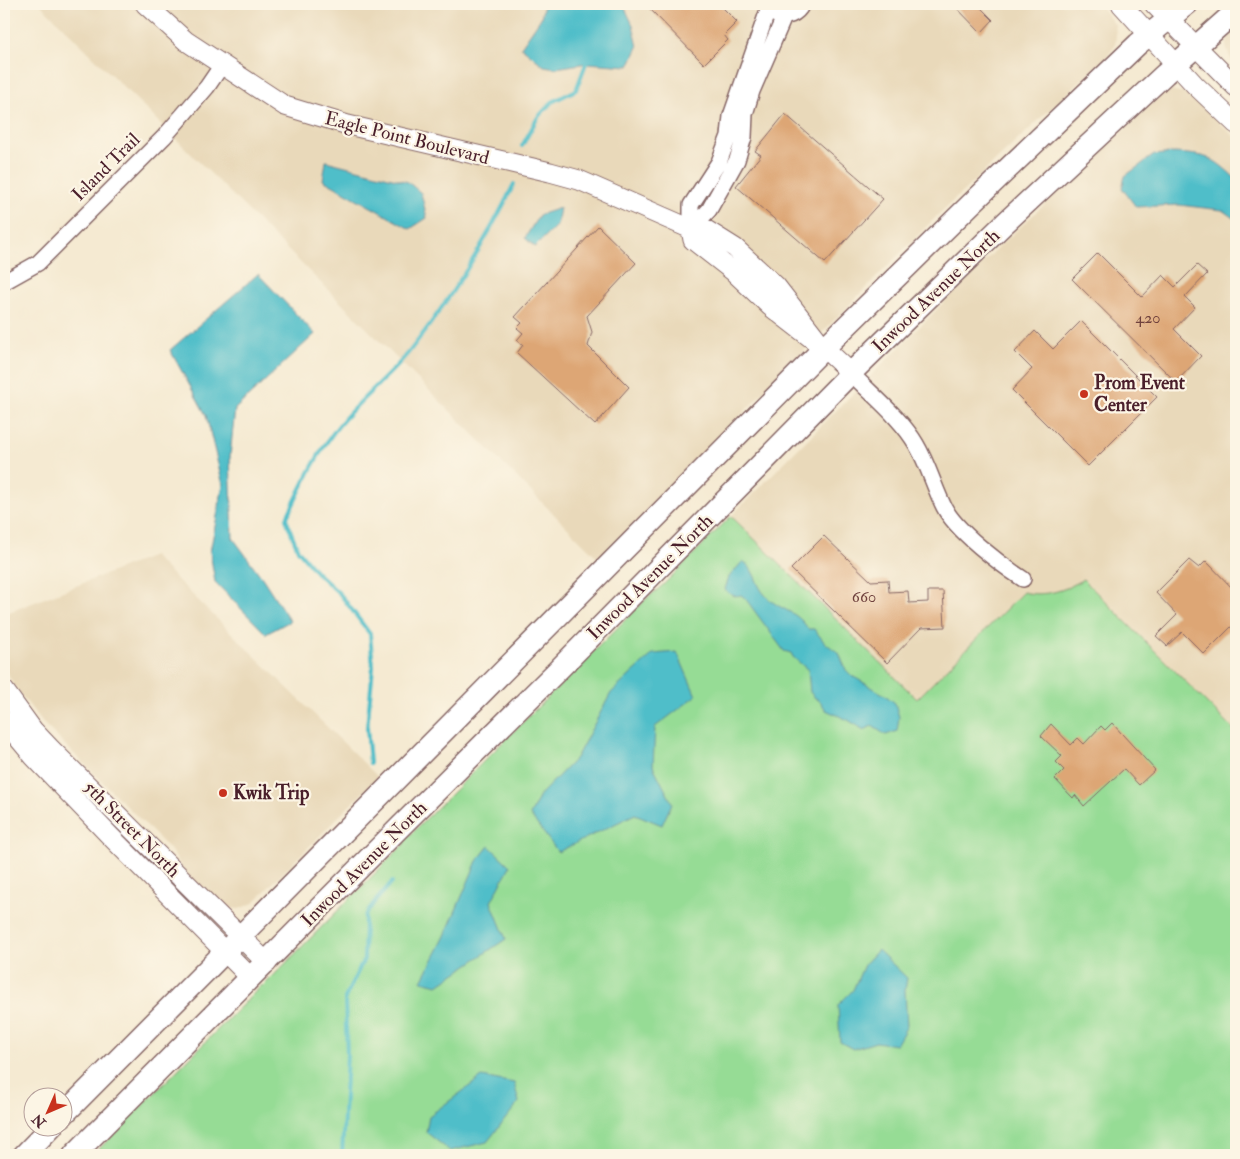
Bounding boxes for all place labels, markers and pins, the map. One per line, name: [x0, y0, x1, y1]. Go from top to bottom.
place label: Prom Event Center: [1094, 371, 1186, 417]
marker: Prom Event Center: [1078, 388, 1090, 400]
place label: Kwik Trip: [233, 781, 310, 806]
marker: Kwik Trip: [217, 787, 229, 799]

